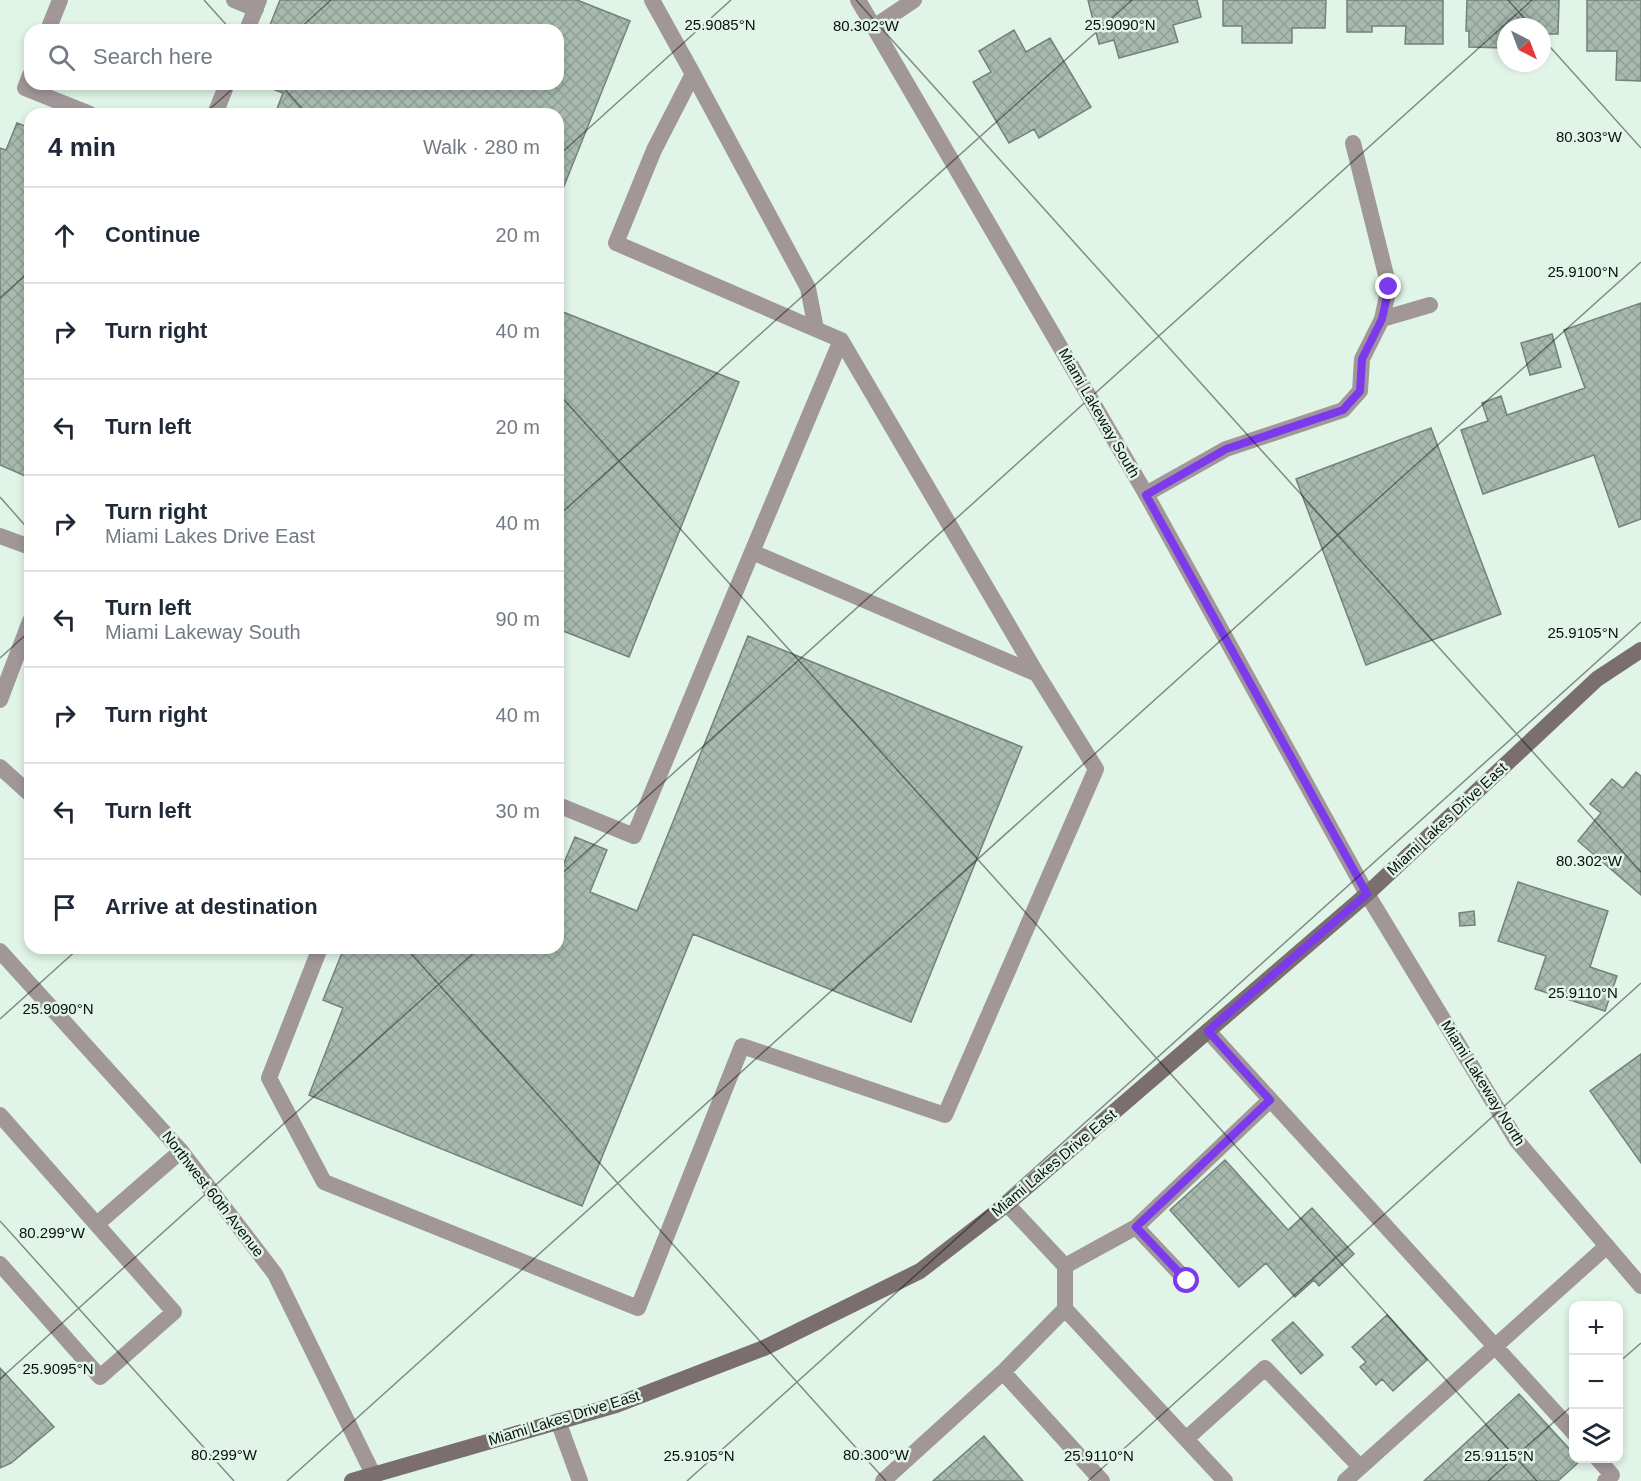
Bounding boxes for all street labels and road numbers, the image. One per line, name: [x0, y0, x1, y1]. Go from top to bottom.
street label: Miami Lakeway South: [1055, 345, 1143, 481]
street label: Miami Lakes Drive East: [1383, 758, 1511, 879]
street label: Miami Lakeway North: [1438, 1017, 1529, 1148]
street label: Miami Lakes Drive East: [988, 1105, 1120, 1220]
street label: Northwest 60th Avenue: [159, 1127, 268, 1260]
street label: Miami Lakes Drive East: [486, 1386, 642, 1449]

